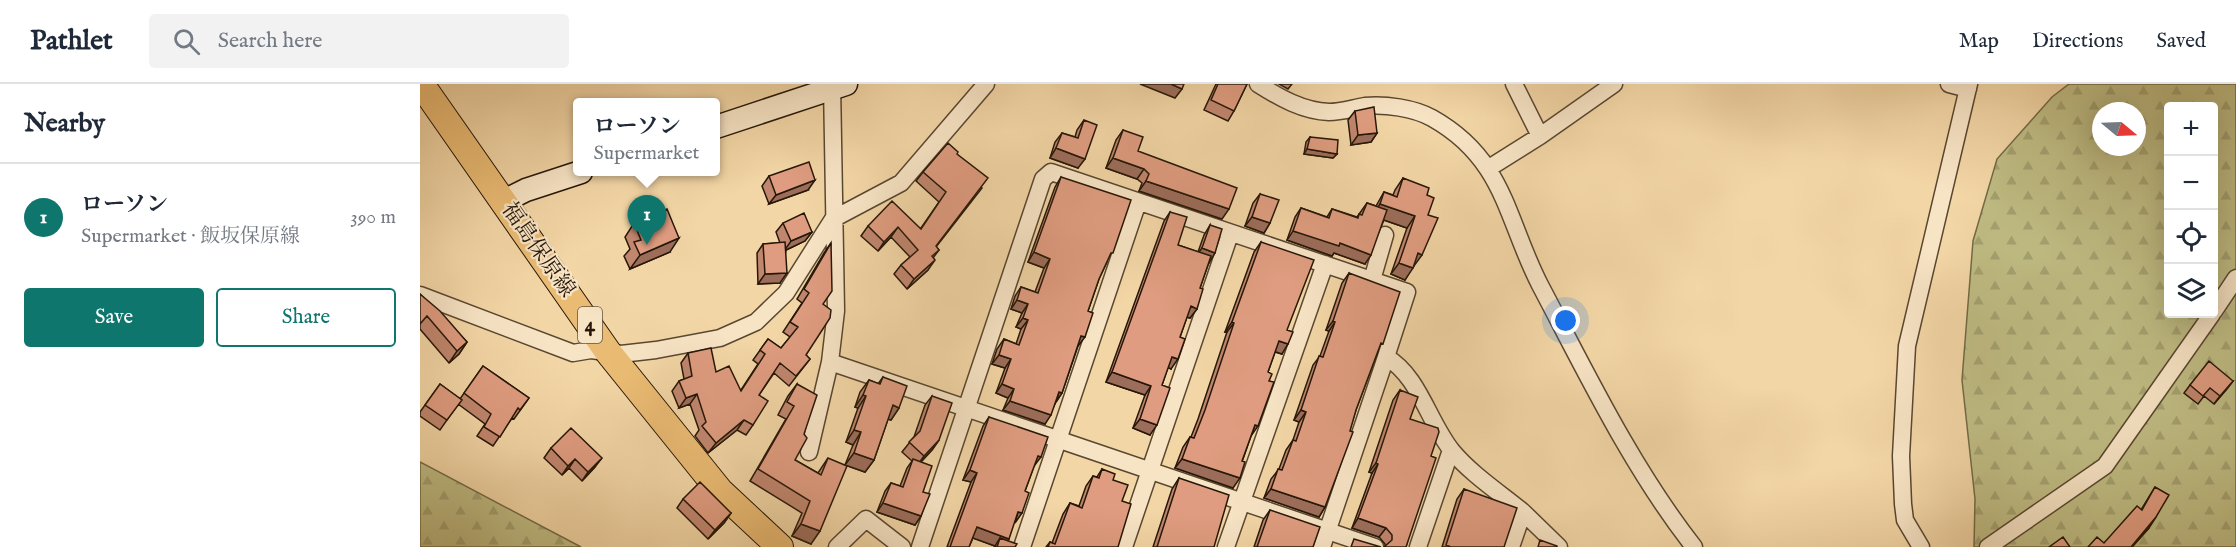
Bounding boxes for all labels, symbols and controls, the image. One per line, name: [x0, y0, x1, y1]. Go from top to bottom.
search box: [149, 14, 569, 68]
text: Pathlet: [30, 24, 113, 59]
icon: search: [170, 25, 203, 58]
text: Search here: [218, 27, 322, 55]
text: Map: [1959, 28, 1999, 55]
text: Directions: [2032, 28, 2123, 55]
text: Saved: [2156, 28, 2206, 55]
popup: [573, 98, 720, 176]
north arrow: [2092, 102, 2146, 156]
map controls: [2164, 102, 2218, 318]
button: +: [2164, 102, 2218, 156]
text: Nearby: [24, 107, 105, 140]
text: ローソン: [594, 113, 681, 141]
text: Supermarket: [594, 141, 699, 166]
button: −: [2164, 156, 2218, 210]
text: ローソン: [81, 191, 168, 219]
pin: 1: [628, 196, 666, 245]
street label: 福島保原線: [495, 197, 581, 303]
text: 1: [40, 205, 47, 230]
text: 390 m: [350, 205, 396, 230]
button: locate: [2164, 210, 2218, 264]
text: Supermarket · 飯坂保原線: [81, 224, 300, 249]
button: layers: [2164, 264, 2218, 318]
button: Save: [24, 288, 204, 347]
button: Share: [216, 288, 396, 347]
your location: [1551, 306, 1580, 335]
road number: 4: [578, 307, 602, 343]

